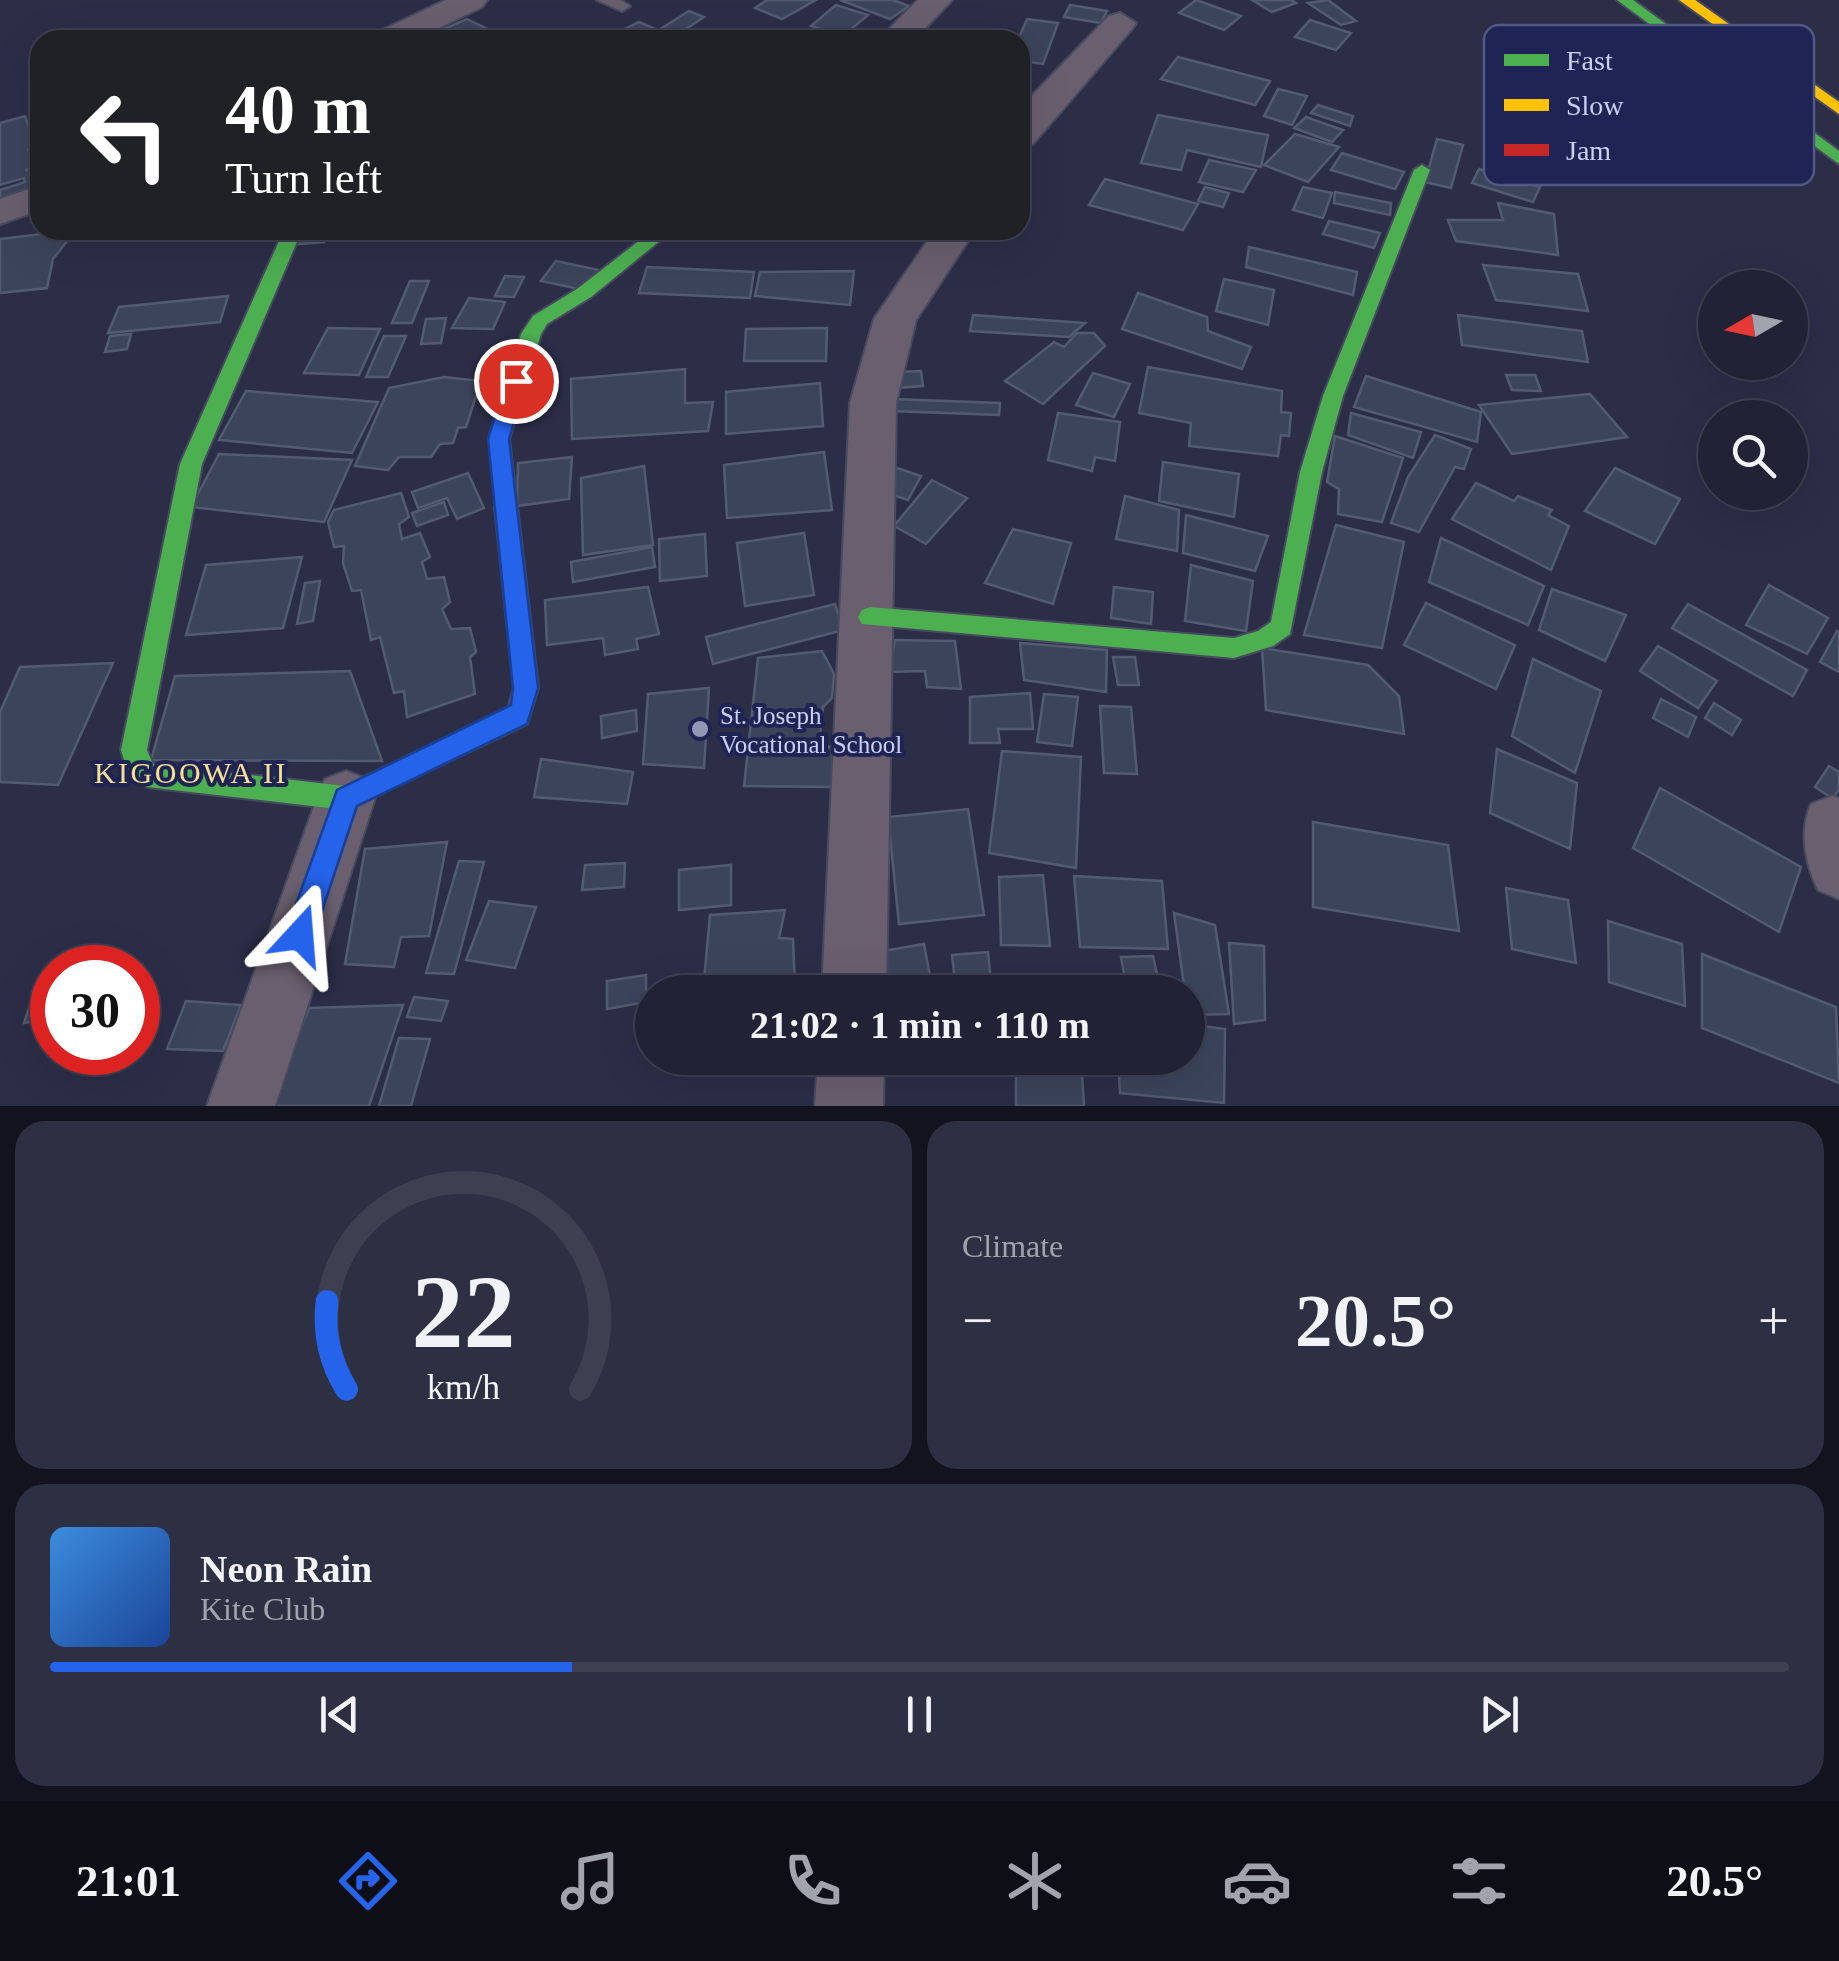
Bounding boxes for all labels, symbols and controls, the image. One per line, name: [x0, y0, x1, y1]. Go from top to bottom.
legend: [1484, 25, 1814, 185]
text: Fast: [1566, 45, 1613, 76]
icon: left: [60, 70, 190, 200]
text: 40 m: [225, 71, 371, 148]
text: Slow: [1566, 90, 1624, 121]
text: Jam: [1566, 135, 1611, 166]
text: Turn left: [225, 153, 382, 203]
north arrow: [1698, 270, 1808, 380]
map controls: [1698, 270, 1808, 510]
pin: [474, 339, 559, 424]
icon: arrive: [489, 354, 544, 409]
button: search: [1698, 400, 1808, 510]
place label: St. Joseph Vocational School: [720, 702, 902, 758]
marker: St. Joseph Vocational School: [689, 718, 711, 740]
district label: KIGOOWA II: [94, 756, 288, 789]
position arrow: [248, 883, 352, 987]
speed limit sign: 30: [30, 945, 160, 1075]
text: 21:02 · 1 min · 110 m: [750, 1004, 1090, 1046]
text: Climate: [962, 1228, 1063, 1264]
text: 22: [412, 1254, 516, 1369]
text: 20.5°: [1295, 1279, 1456, 1362]
text: −: [962, 1290, 993, 1351]
text: +: [1758, 1290, 1789, 1351]
text: km/h: [427, 1367, 500, 1407]
text: Neon Rain: [200, 1548, 372, 1590]
text: Kite Club: [200, 1591, 325, 1627]
icon: previous: [312, 1687, 367, 1742]
icon: pause: [892, 1687, 947, 1742]
icon: next: [1472, 1687, 1527, 1742]
icon: directions: [333, 1846, 403, 1916]
icon: music: [555, 1846, 625, 1916]
icon: phone: [778, 1846, 848, 1916]
icon: climate: [1000, 1846, 1070, 1916]
icon: car: [1222, 1846, 1292, 1916]
icon: filters: [1444, 1846, 1514, 1916]
text: 21:01: [76, 1856, 181, 1906]
text: 20.5°: [1666, 1856, 1763, 1906]

